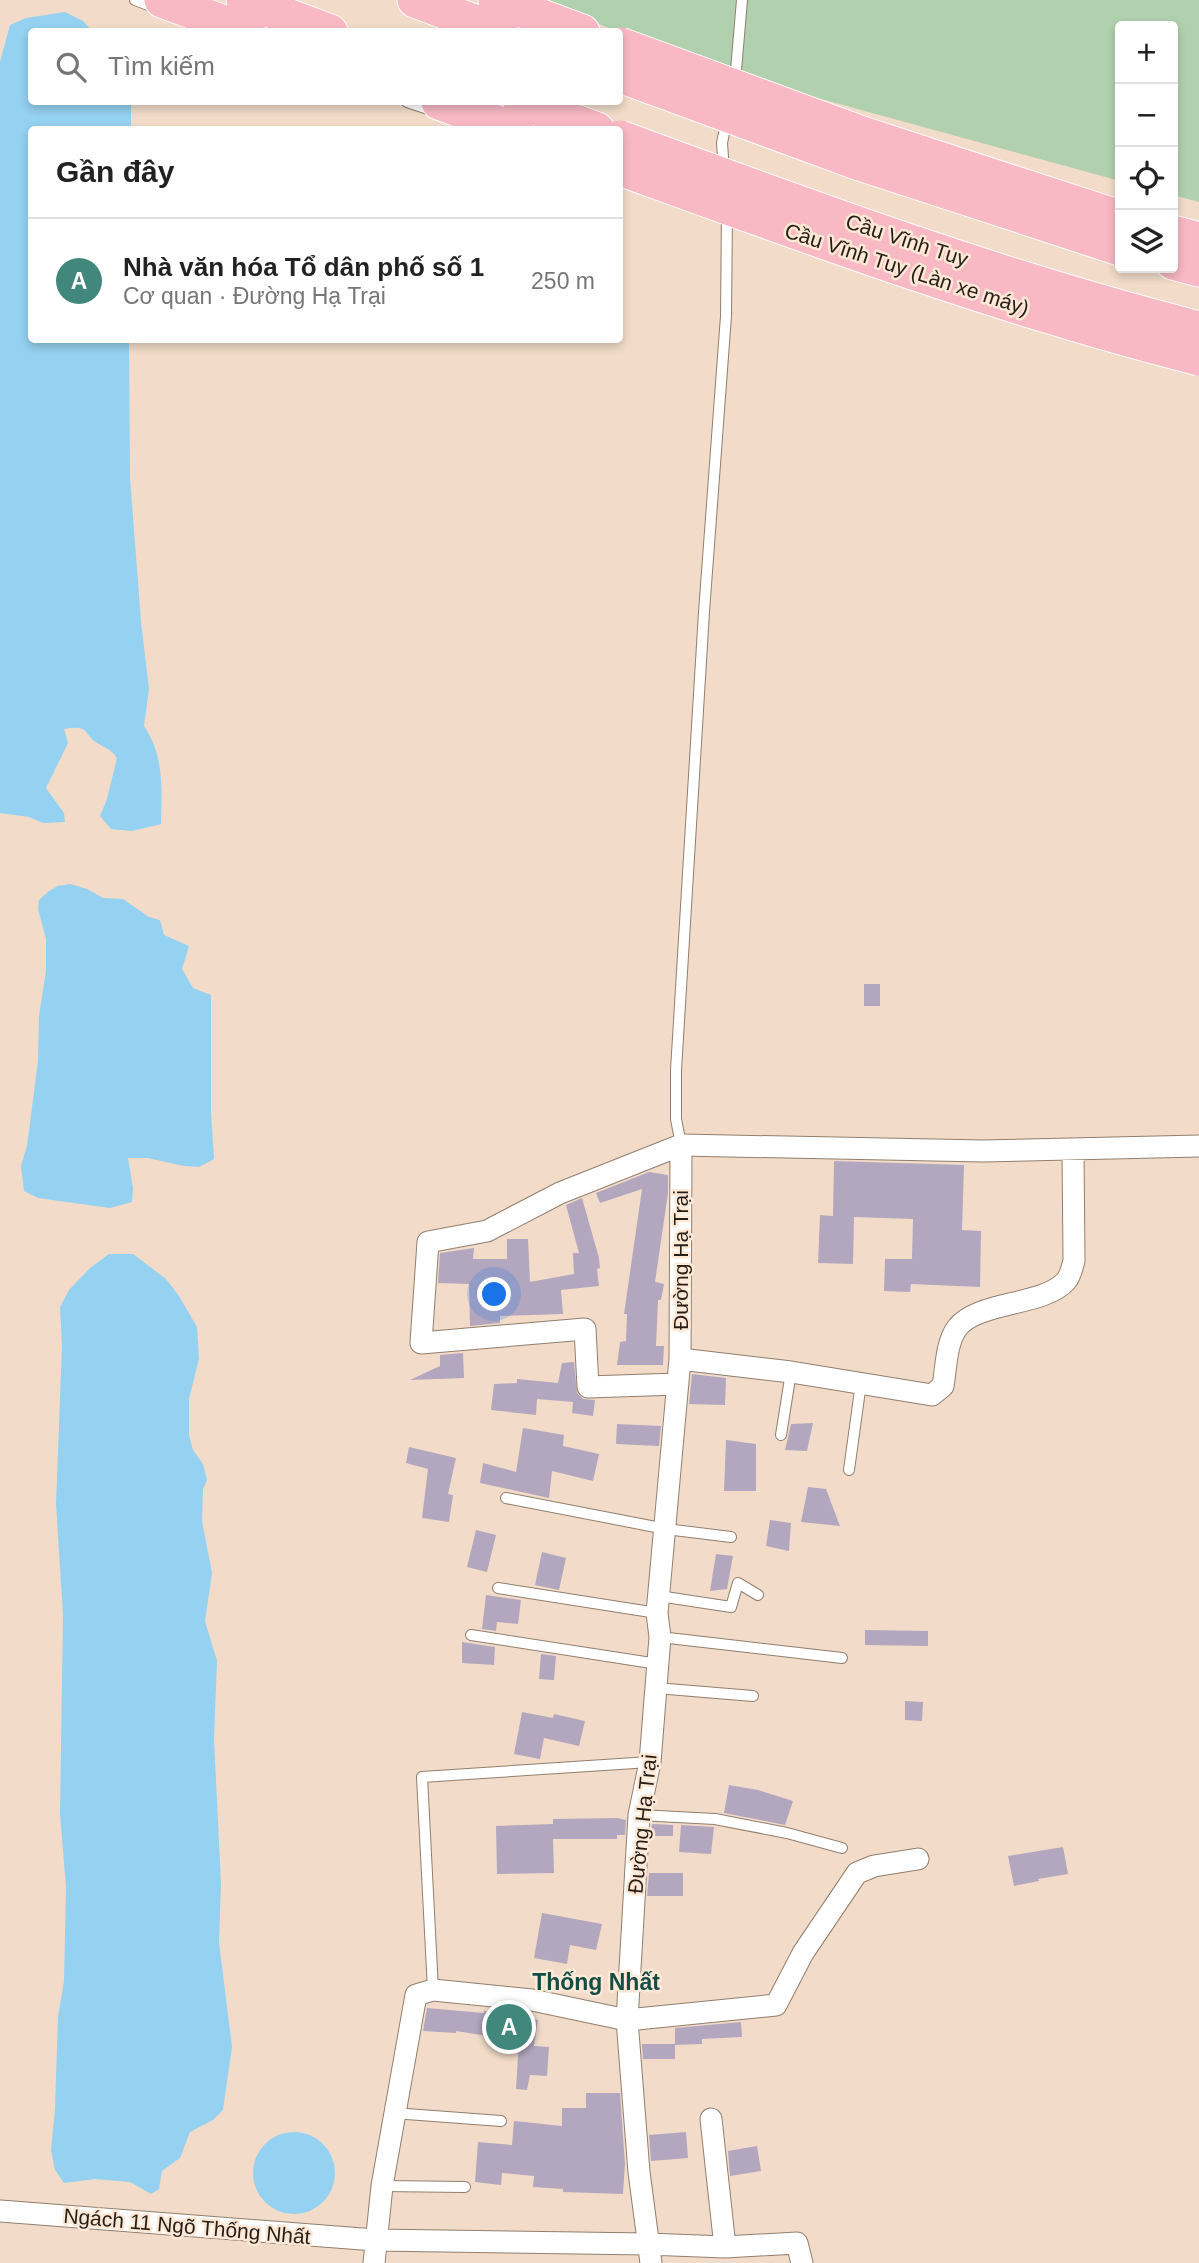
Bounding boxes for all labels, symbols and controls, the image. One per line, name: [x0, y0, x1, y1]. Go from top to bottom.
map controls: [1115, 21, 1178, 273]
button: +: [1115, 21, 1178, 84]
search box: [28, 28, 623, 105]
icon: search: [52, 48, 90, 86]
text: Tìm kiếm: [108, 51, 215, 81]
button: −: [1115, 84, 1178, 147]
button: locate: [1115, 147, 1178, 210]
text: Gần đây: [56, 155, 174, 188]
street label: Cầu Vĩnh Tuy: [843, 209, 972, 271]
button: layers: [1115, 210, 1178, 273]
street label: Cầu Vĩnh Tuy (Làn xe máy): [782, 219, 1032, 319]
text: Nhà văn hóa Tổ dân phố số 1: [123, 252, 484, 282]
text: A: [71, 268, 87, 294]
text: 250 m: [531, 268, 595, 294]
text: Cơ quan · Đường Hạ Trại: [123, 283, 386, 309]
street label: Đường Hạ Trại: [669, 1190, 692, 1330]
your location: [477, 1277, 511, 1311]
street label: Đường Hạ Trại: [623, 1753, 661, 1895]
district label: Thống Nhất: [532, 1969, 660, 1995]
pin: A: [486, 2001, 532, 2053]
street label: Ngách 11 Ngõ Thống Nhất: [63, 2204, 312, 2248]

